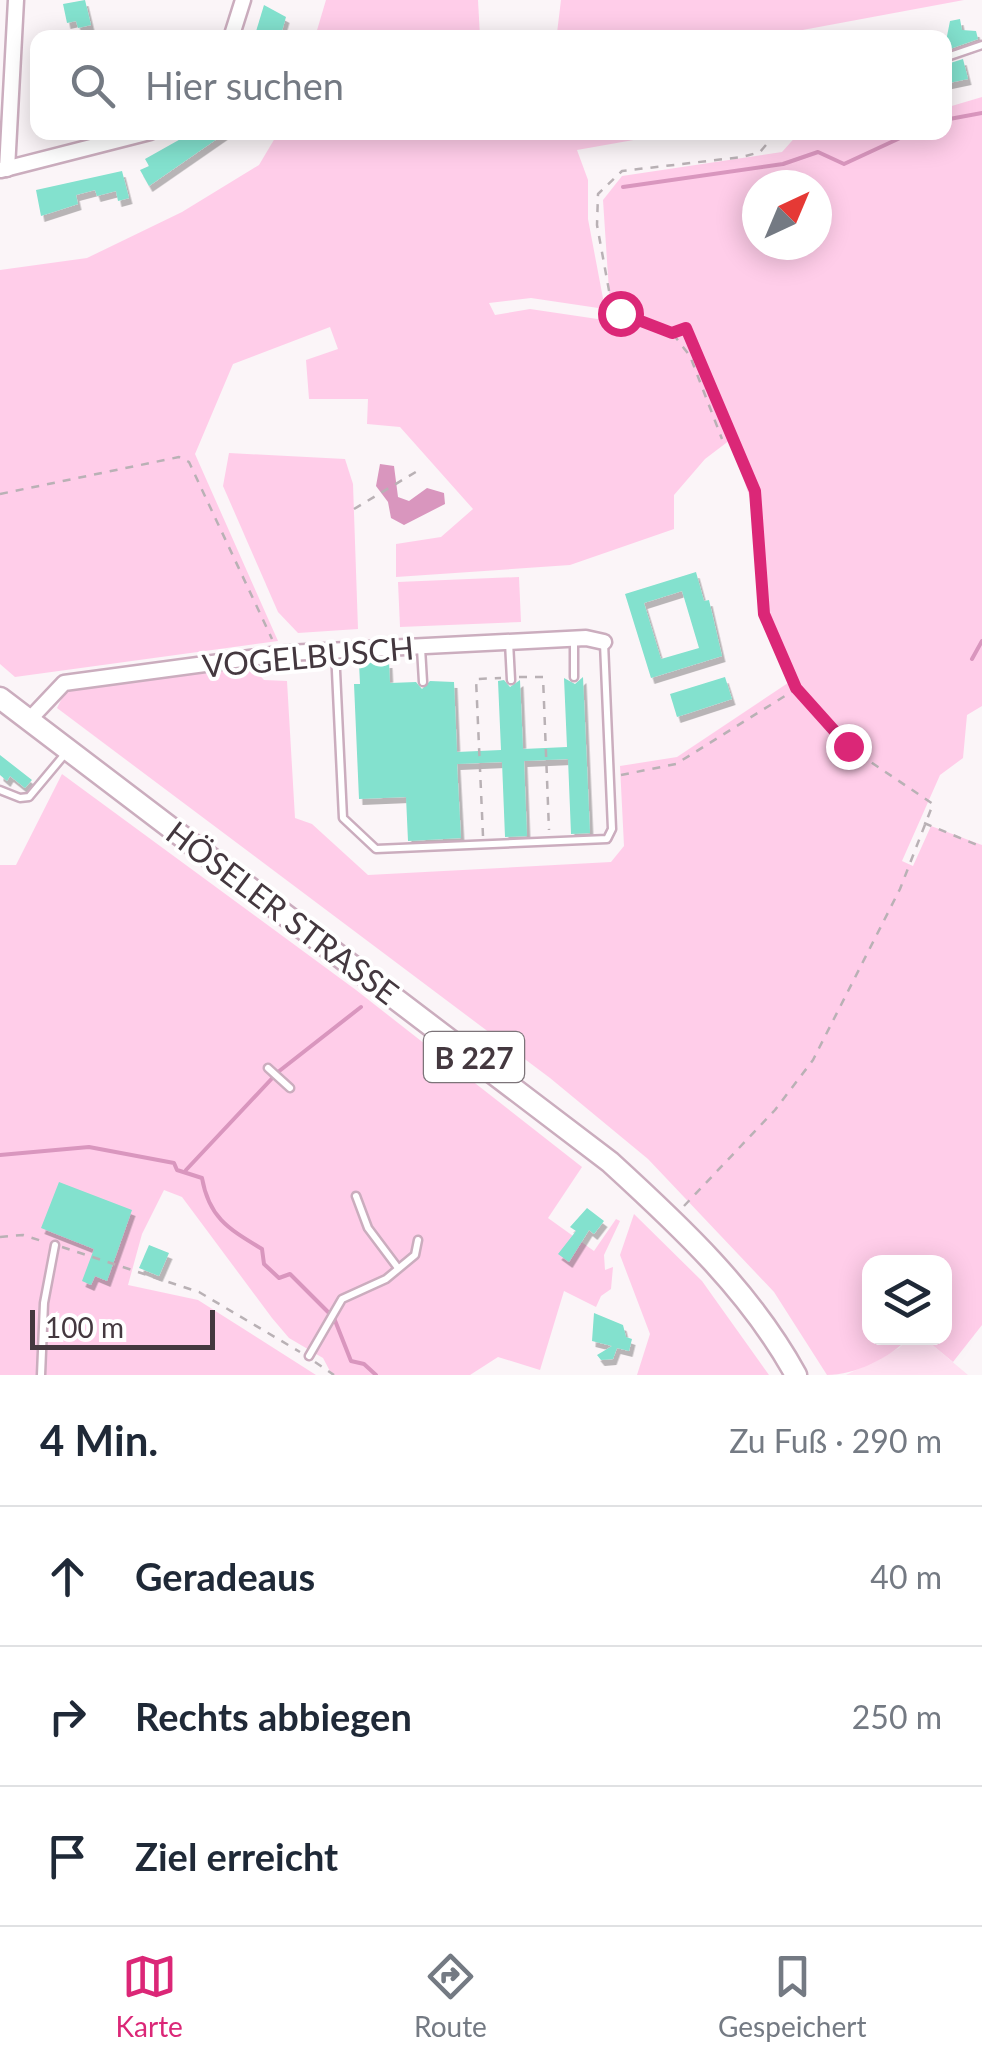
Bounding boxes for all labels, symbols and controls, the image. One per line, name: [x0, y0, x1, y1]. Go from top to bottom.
search box: [30, 30, 952, 140]
icon: search: [65, 58, 120, 113]
text: Hier suchen: [145, 62, 344, 108]
north arrow: [742, 170, 832, 260]
route start: [598, 291, 644, 337]
street label: VOGELBUSCH: [201, 627, 415, 685]
route end: [826, 724, 872, 770]
street label: HÖSELER STRASSE: [159, 812, 407, 1012]
road number: B 227: [424, 1032, 524, 1082]
map controls: [862, 1255, 952, 1345]
button: layers: [862, 1255, 952, 1345]
scale bar: [30, 1305, 215, 1350]
text: 100 m: [45, 1310, 124, 1344]
text: 4 Min.: [40, 1415, 158, 1465]
text: Zu Fuß · 290 m: [729, 1421, 942, 1460]
icon: ahead: [40, 1549, 95, 1604]
text: Geradeaus: [135, 1553, 315, 1599]
text: 40 m: [870, 1557, 942, 1596]
icon: right: [40, 1689, 95, 1744]
text: Rechts abbiegen: [135, 1693, 412, 1739]
text: 250 m: [852, 1697, 942, 1736]
icon: arrive: [40, 1829, 95, 1884]
text: Ziel erreicht: [135, 1833, 338, 1879]
tab: Karte: [116, 1949, 183, 2043]
tab: Route: [414, 1949, 487, 2043]
tab: Gespeichert: [718, 1949, 866, 2043]

